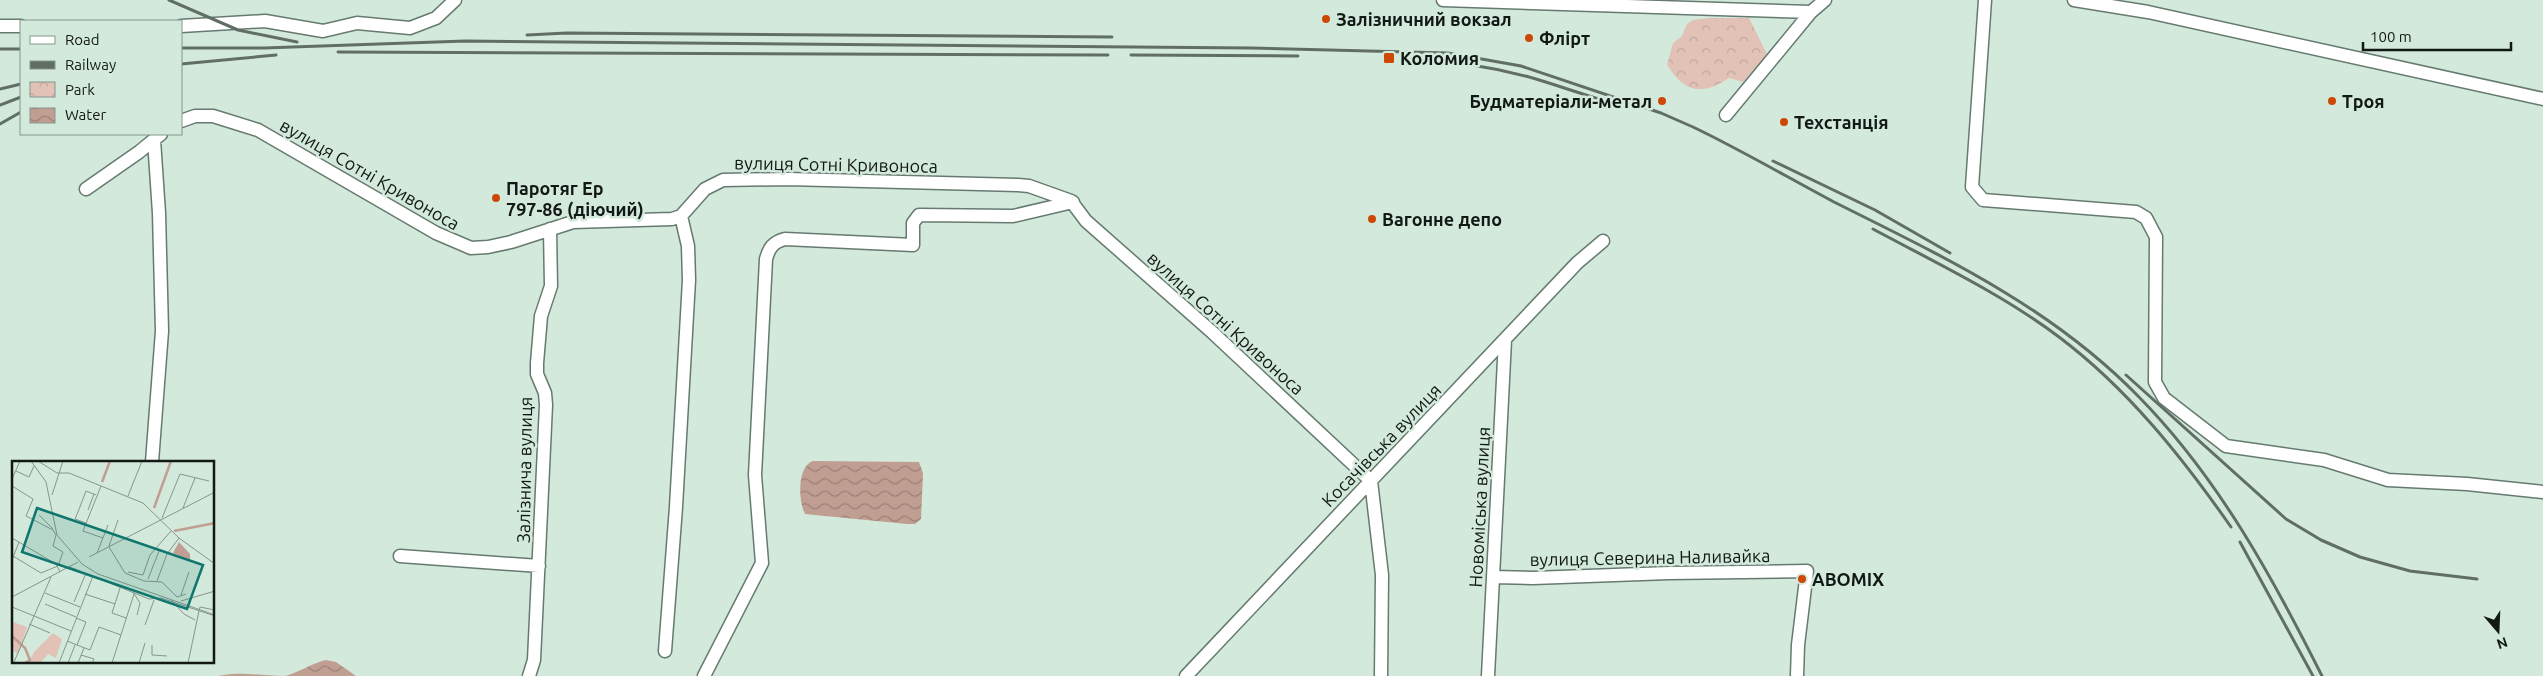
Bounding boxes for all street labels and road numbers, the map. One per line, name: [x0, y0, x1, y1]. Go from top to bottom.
street label: вулиця Сотні Кривоноса: [277, 114, 463, 234]
street label: вулиця Сотні Кривоноса: [734, 152, 938, 176]
street label: вулиця Сотні Кривоноса: [1144, 247, 1308, 399]
street label: Косачівська вулиця: [1317, 380, 1445, 510]
street label: Залізнича вулиця: [513, 397, 535, 543]
street label: Новоміська вулиця: [1465, 426, 1493, 588]
street label: вулиця Северина Наливайка: [1529, 545, 1771, 569]

